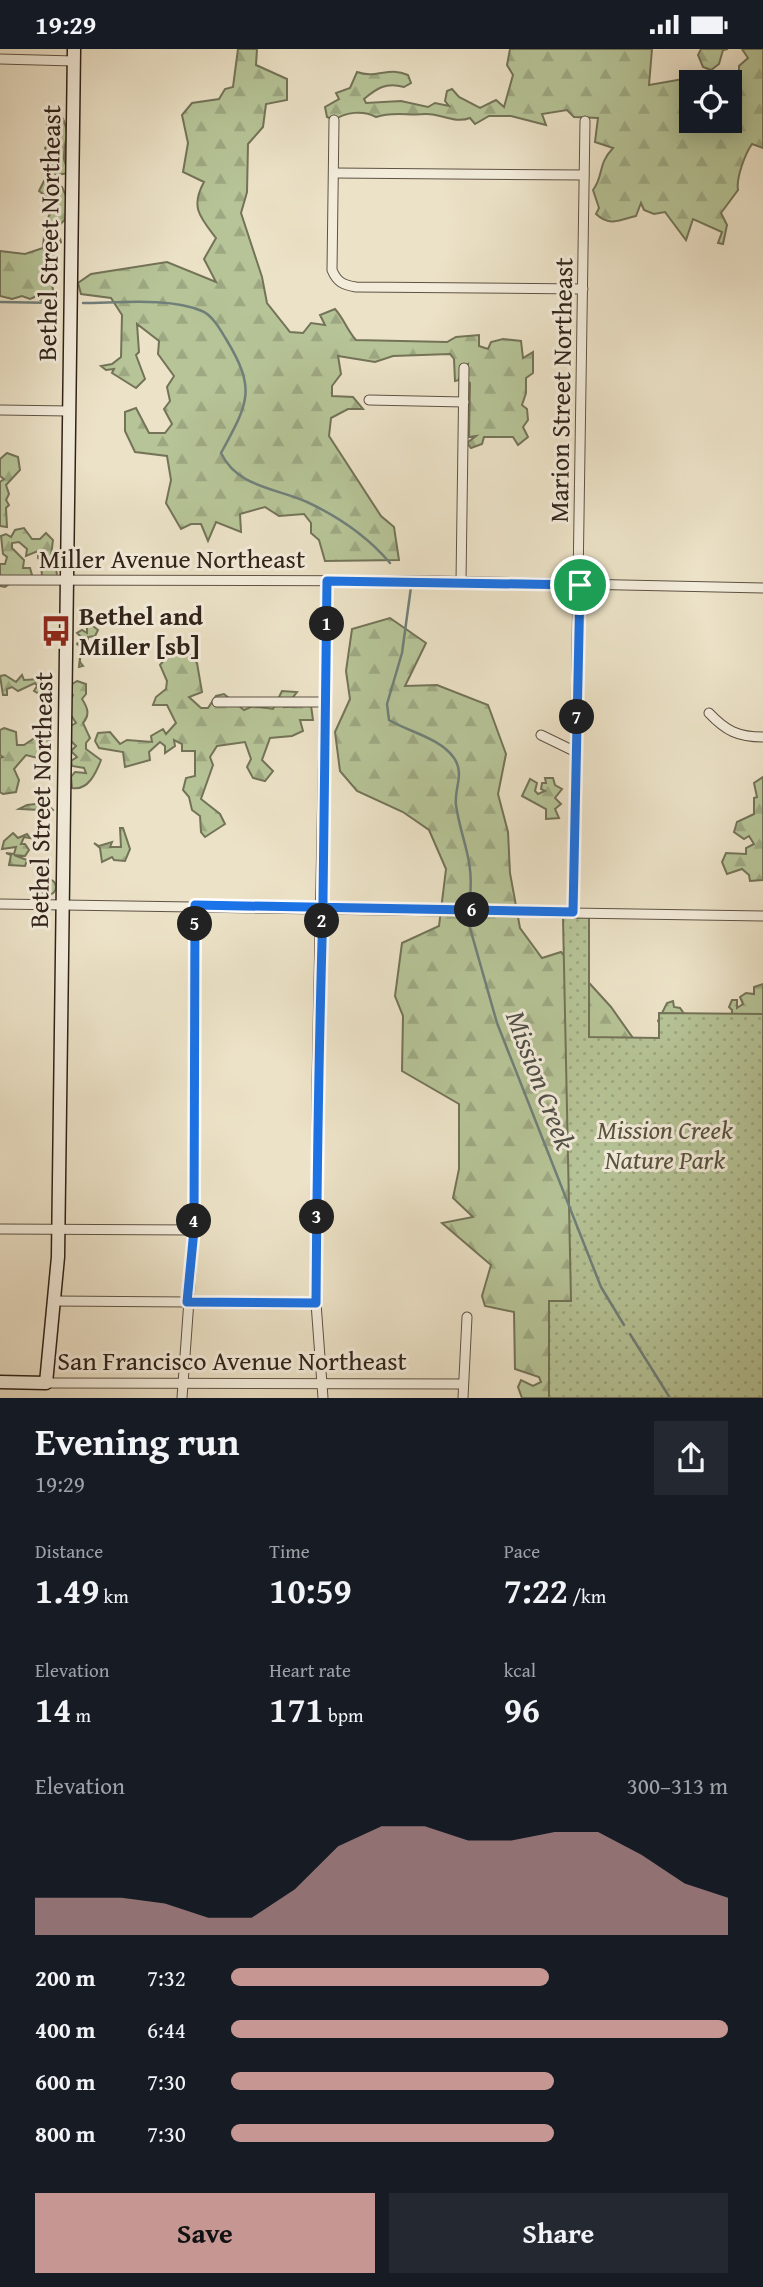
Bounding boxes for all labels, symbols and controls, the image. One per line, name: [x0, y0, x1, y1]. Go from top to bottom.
text: 19:29: [35, 5, 96, 44]
map controls: [679, 70, 742, 133]
button: locate: [679, 70, 742, 133]
street label: Bethel Street Northeast: [27, 105, 70, 361]
street label: Marion Street Northeast: [539, 257, 582, 523]
street label: Miller Avenue Northeast: [39, 539, 305, 578]
pin: [550, 555, 610, 615]
icon: arrive: [561, 566, 599, 604]
place label: Bethel and Miller [sb]: [79, 596, 203, 665]
pin: 1: [310, 607, 344, 641]
text: 1: [322, 609, 331, 637]
bus stop icon: Bethel and Miller [sb]: [39, 614, 73, 648]
street label: Bethel Street Northeast: [19, 672, 62, 928]
pin: 7: [560, 699, 594, 735]
text: 7: [572, 702, 581, 730]
pin: 6: [454, 893, 490, 927]
text: 6: [467, 895, 476, 923]
pin: 2: [304, 903, 340, 939]
text: 2: [317, 906, 326, 934]
pin: 5: [178, 907, 212, 941]
text: 5: [190, 909, 199, 937]
water label: Mission Creek: [496, 1004, 587, 1156]
park label: Mission Creek Nature Park: [597, 1110, 733, 1179]
pin: 3: [300, 1199, 334, 1235]
text: 3: [312, 1202, 321, 1230]
pin: 4: [176, 1203, 212, 1239]
text: 4: [189, 1206, 198, 1234]
street label: San Francisco Avenue Northeast: [57, 1341, 407, 1380]
text: Evening run: [35, 1413, 239, 1469]
button: share: [654, 1421, 728, 1495]
text: 19:29: [35, 1467, 85, 1500]
text: Distance: [35, 1537, 103, 1565]
text: Time: [269, 1537, 310, 1565]
text: Pace: [504, 1537, 540, 1565]
text: 1.49: [35, 1565, 99, 1616]
text: 10:59: [269, 1565, 352, 1616]
text: 7:22: [504, 1565, 568, 1616]
text: km: [99, 1582, 129, 1610]
text: /km: [568, 1582, 606, 1610]
text: Elevation: [35, 1656, 109, 1684]
text: Heart rate: [269, 1656, 351, 1684]
text: kcal: [504, 1656, 536, 1684]
text: 14: [35, 1684, 71, 1735]
text: 171: [269, 1684, 324, 1735]
text: 96: [504, 1684, 540, 1735]
text: m: [71, 1701, 91, 1729]
text: bpm: [324, 1701, 364, 1729]
text: Elevation: [35, 1769, 125, 1802]
text: 300–313 m: [627, 1769, 728, 1802]
text: 200 m: [35, 1961, 96, 1994]
text: 7:32: [147, 1961, 186, 1994]
text: 400 m: [35, 2013, 96, 2046]
text: 6:44: [147, 2013, 186, 2046]
text: 600 m: [35, 2065, 96, 2098]
text: 7:30: [147, 2065, 186, 2098]
text: 800 m: [35, 2117, 96, 2150]
text: 7:30: [147, 2117, 186, 2150]
button: Save: [35, 2193, 375, 2273]
button: Share: [389, 2193, 728, 2273]

